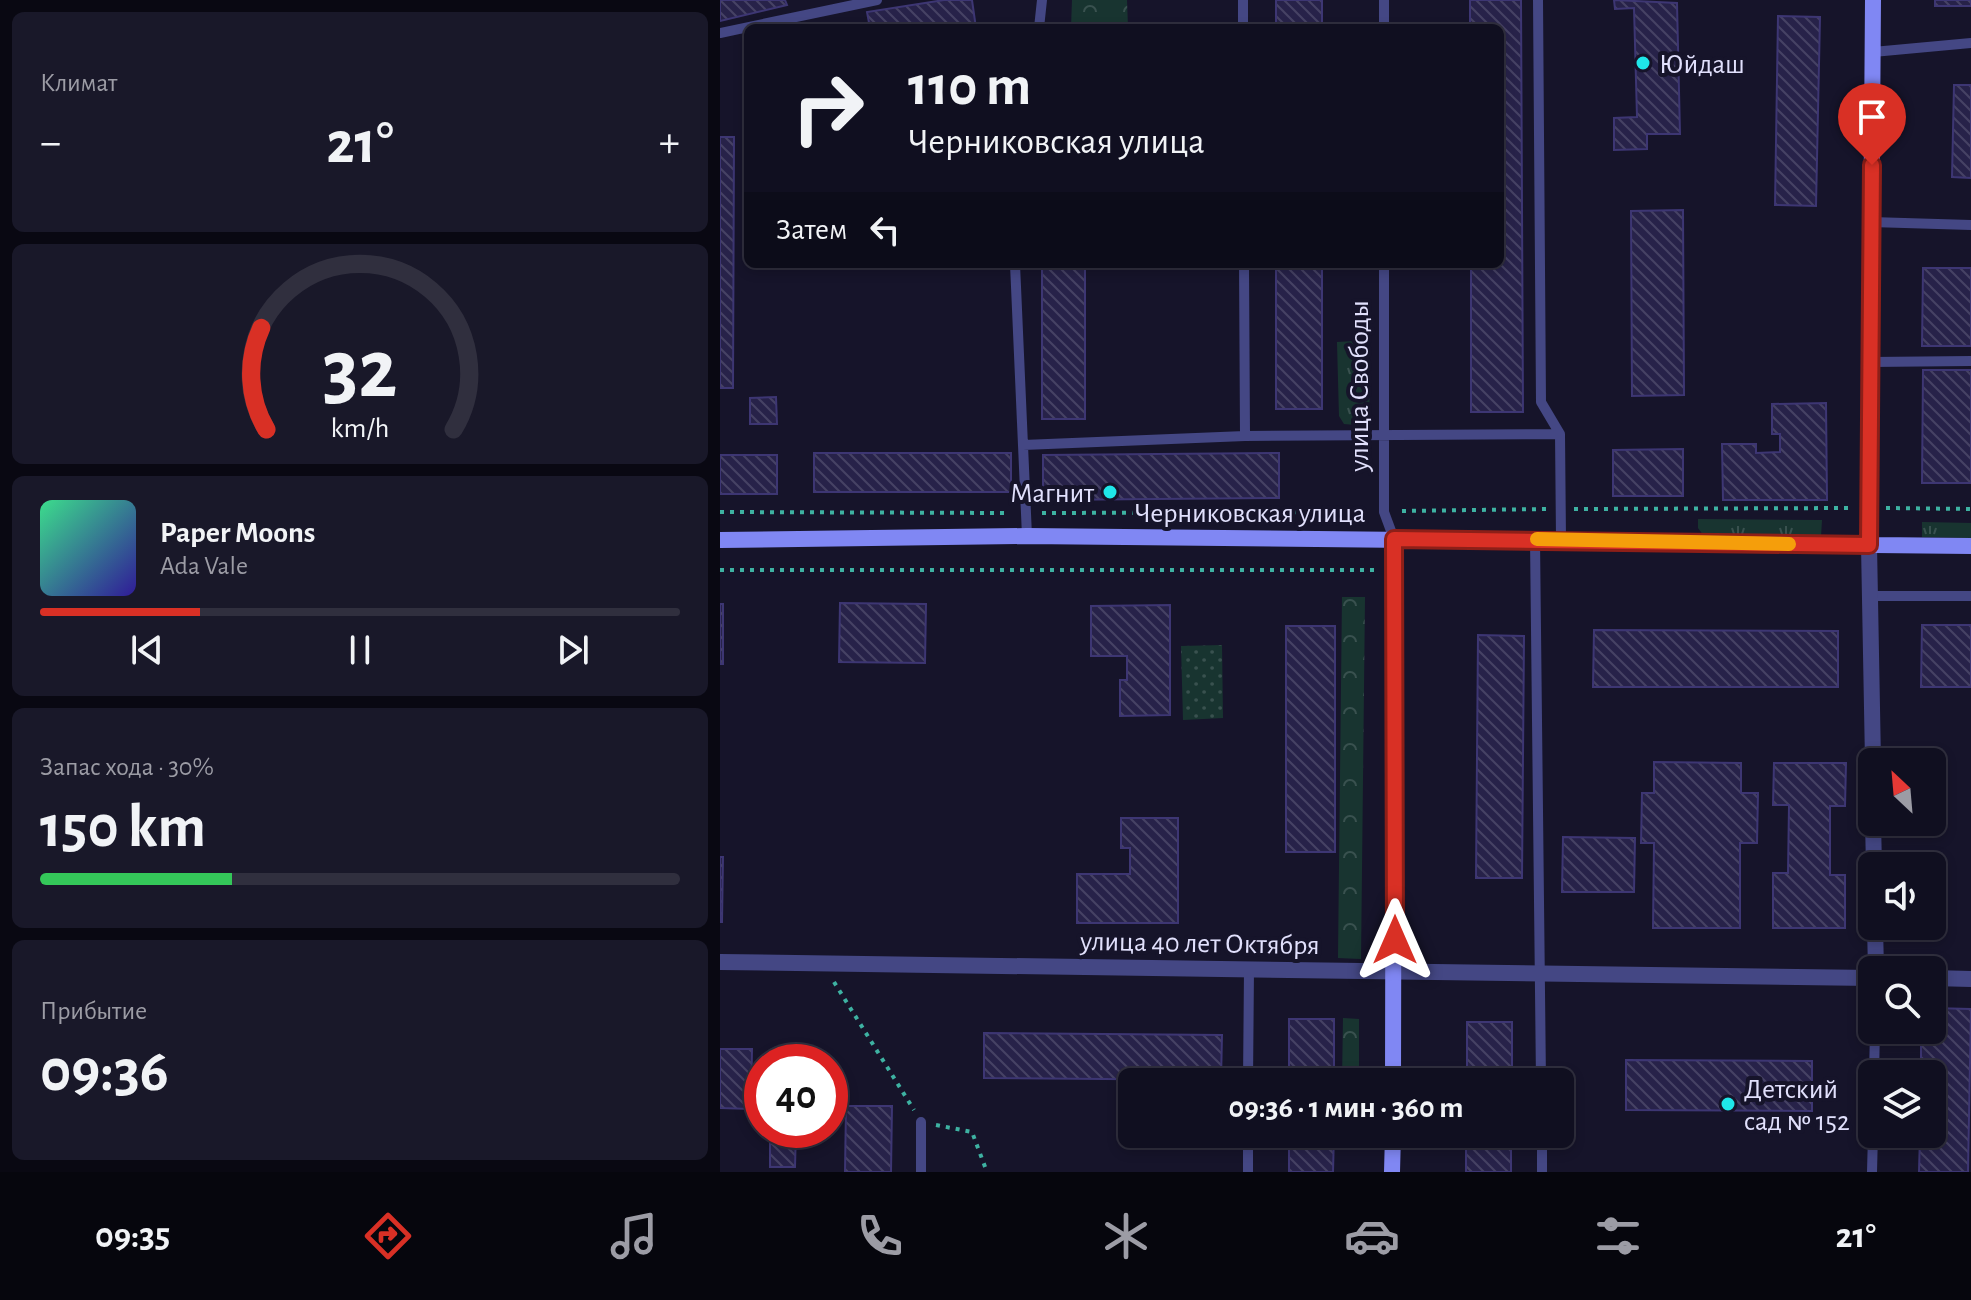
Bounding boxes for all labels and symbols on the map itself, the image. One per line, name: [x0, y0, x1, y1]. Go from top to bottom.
place label: Юйдаш: [1659, 51, 1745, 79]
marker: Юйдаш: [1634, 54, 1652, 72]
pin: [1838, 83, 1906, 165]
street label: улица Свободы: [1346, 300, 1374, 473]
place label: Магнит: [1010, 480, 1095, 508]
marker: Магнит: [1101, 483, 1119, 501]
street label: Черниковская улица: [1135, 500, 1366, 528]
north arrow: [1858, 748, 1946, 836]
position arrow: [1353, 898, 1437, 982]
street label: улица 40 лет Октября: [1079, 928, 1320, 960]
speed limit sign: 40: [744, 1044, 848, 1148]
place label: Детский сад № 152: [1744, 1076, 1850, 1136]
marker: Детский сад № 152: [1719, 1095, 1737, 1113]

